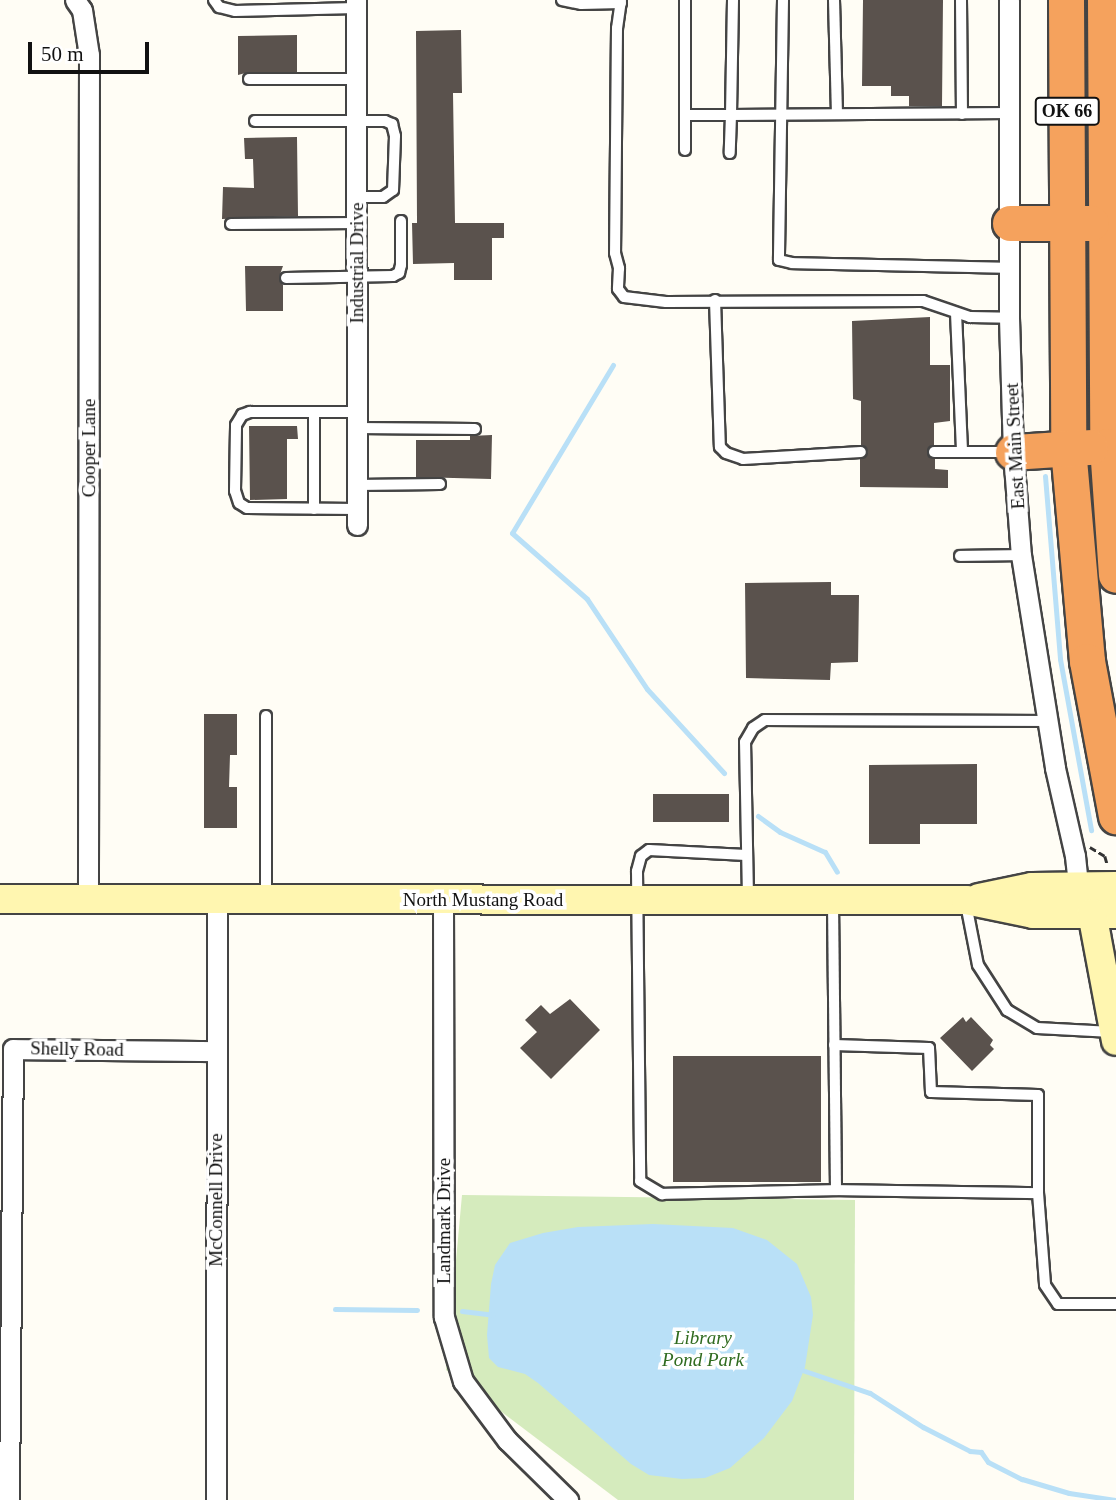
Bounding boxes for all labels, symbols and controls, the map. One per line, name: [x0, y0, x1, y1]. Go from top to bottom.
scale bar: [32, 28, 152, 72]
text: 50 m: [41, 42, 84, 66]
road number: OK 66: [1034, 96, 1100, 126]
street label: Industrial Drive: [346, 203, 368, 323]
street label: East Main Street: [1000, 382, 1030, 510]
street label: Cooper Lane: [78, 399, 100, 497]
street label: North Mustang Road: [403, 889, 563, 911]
street label: Shelly Road: [30, 1037, 124, 1061]
street label: McConnell Drive: [205, 1133, 227, 1267]
street label: Landmark Drive: [433, 1158, 455, 1284]
park label: Library Pond Park: [662, 1327, 744, 1371]

